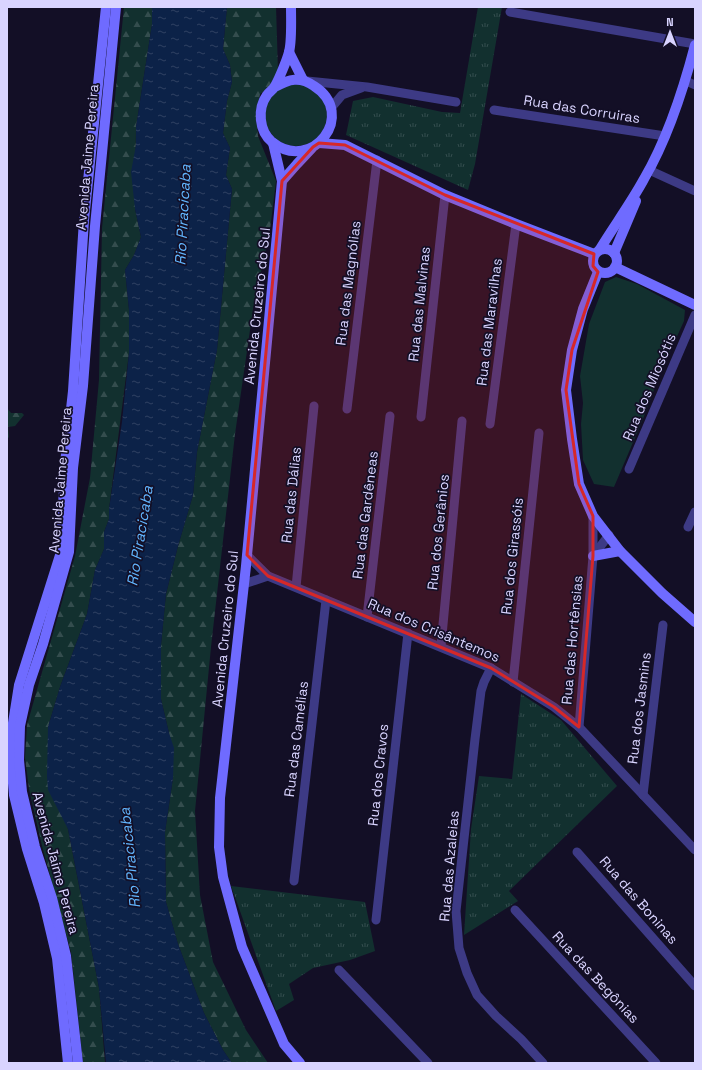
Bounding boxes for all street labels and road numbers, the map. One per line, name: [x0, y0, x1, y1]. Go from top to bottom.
street label: Avenida Jaime Pereira: [72, 83, 102, 231]
street label: Rua das Corruiras: [522, 91, 642, 127]
street label: Rua das Magnólias: [331, 220, 365, 346]
street label: Avenida Cruzeiro do Sul: [240, 227, 274, 385]
street label: Rua das Malvinas: [404, 246, 434, 362]
street label: Rua das Maravilhas: [472, 257, 506, 387]
street label: Rua dos Miosótis: [618, 331, 680, 443]
street label: Avenida Jaime Pereira: [45, 406, 75, 554]
street label: Rua das Dálias: [277, 446, 305, 544]
street label: Rua das Gardêneas: [348, 450, 382, 580]
street label: Rua dos Gerânios: [423, 473, 453, 591]
street label: Rua dos Girassóis: [497, 497, 527, 615]
street label: Avenida Cruzeiro do Sul: [208, 550, 242, 708]
street label: Rua das Hortênsias: [557, 575, 587, 705]
street label: Rua dos Crisântemos: [365, 594, 503, 666]
street label: Rua dos Jasmins: [623, 651, 655, 765]
street label: Rua das Camélias: [280, 680, 312, 798]
street label: Rua dos Cravos: [364, 723, 392, 827]
street label: Avenida Jaime Pereira: [28, 790, 84, 936]
street label: Rua das Azaleias: [435, 810, 463, 922]
street label: Rua das Boninas: [596, 852, 682, 948]
street label: Rua das Begônias: [549, 927, 643, 1027]

